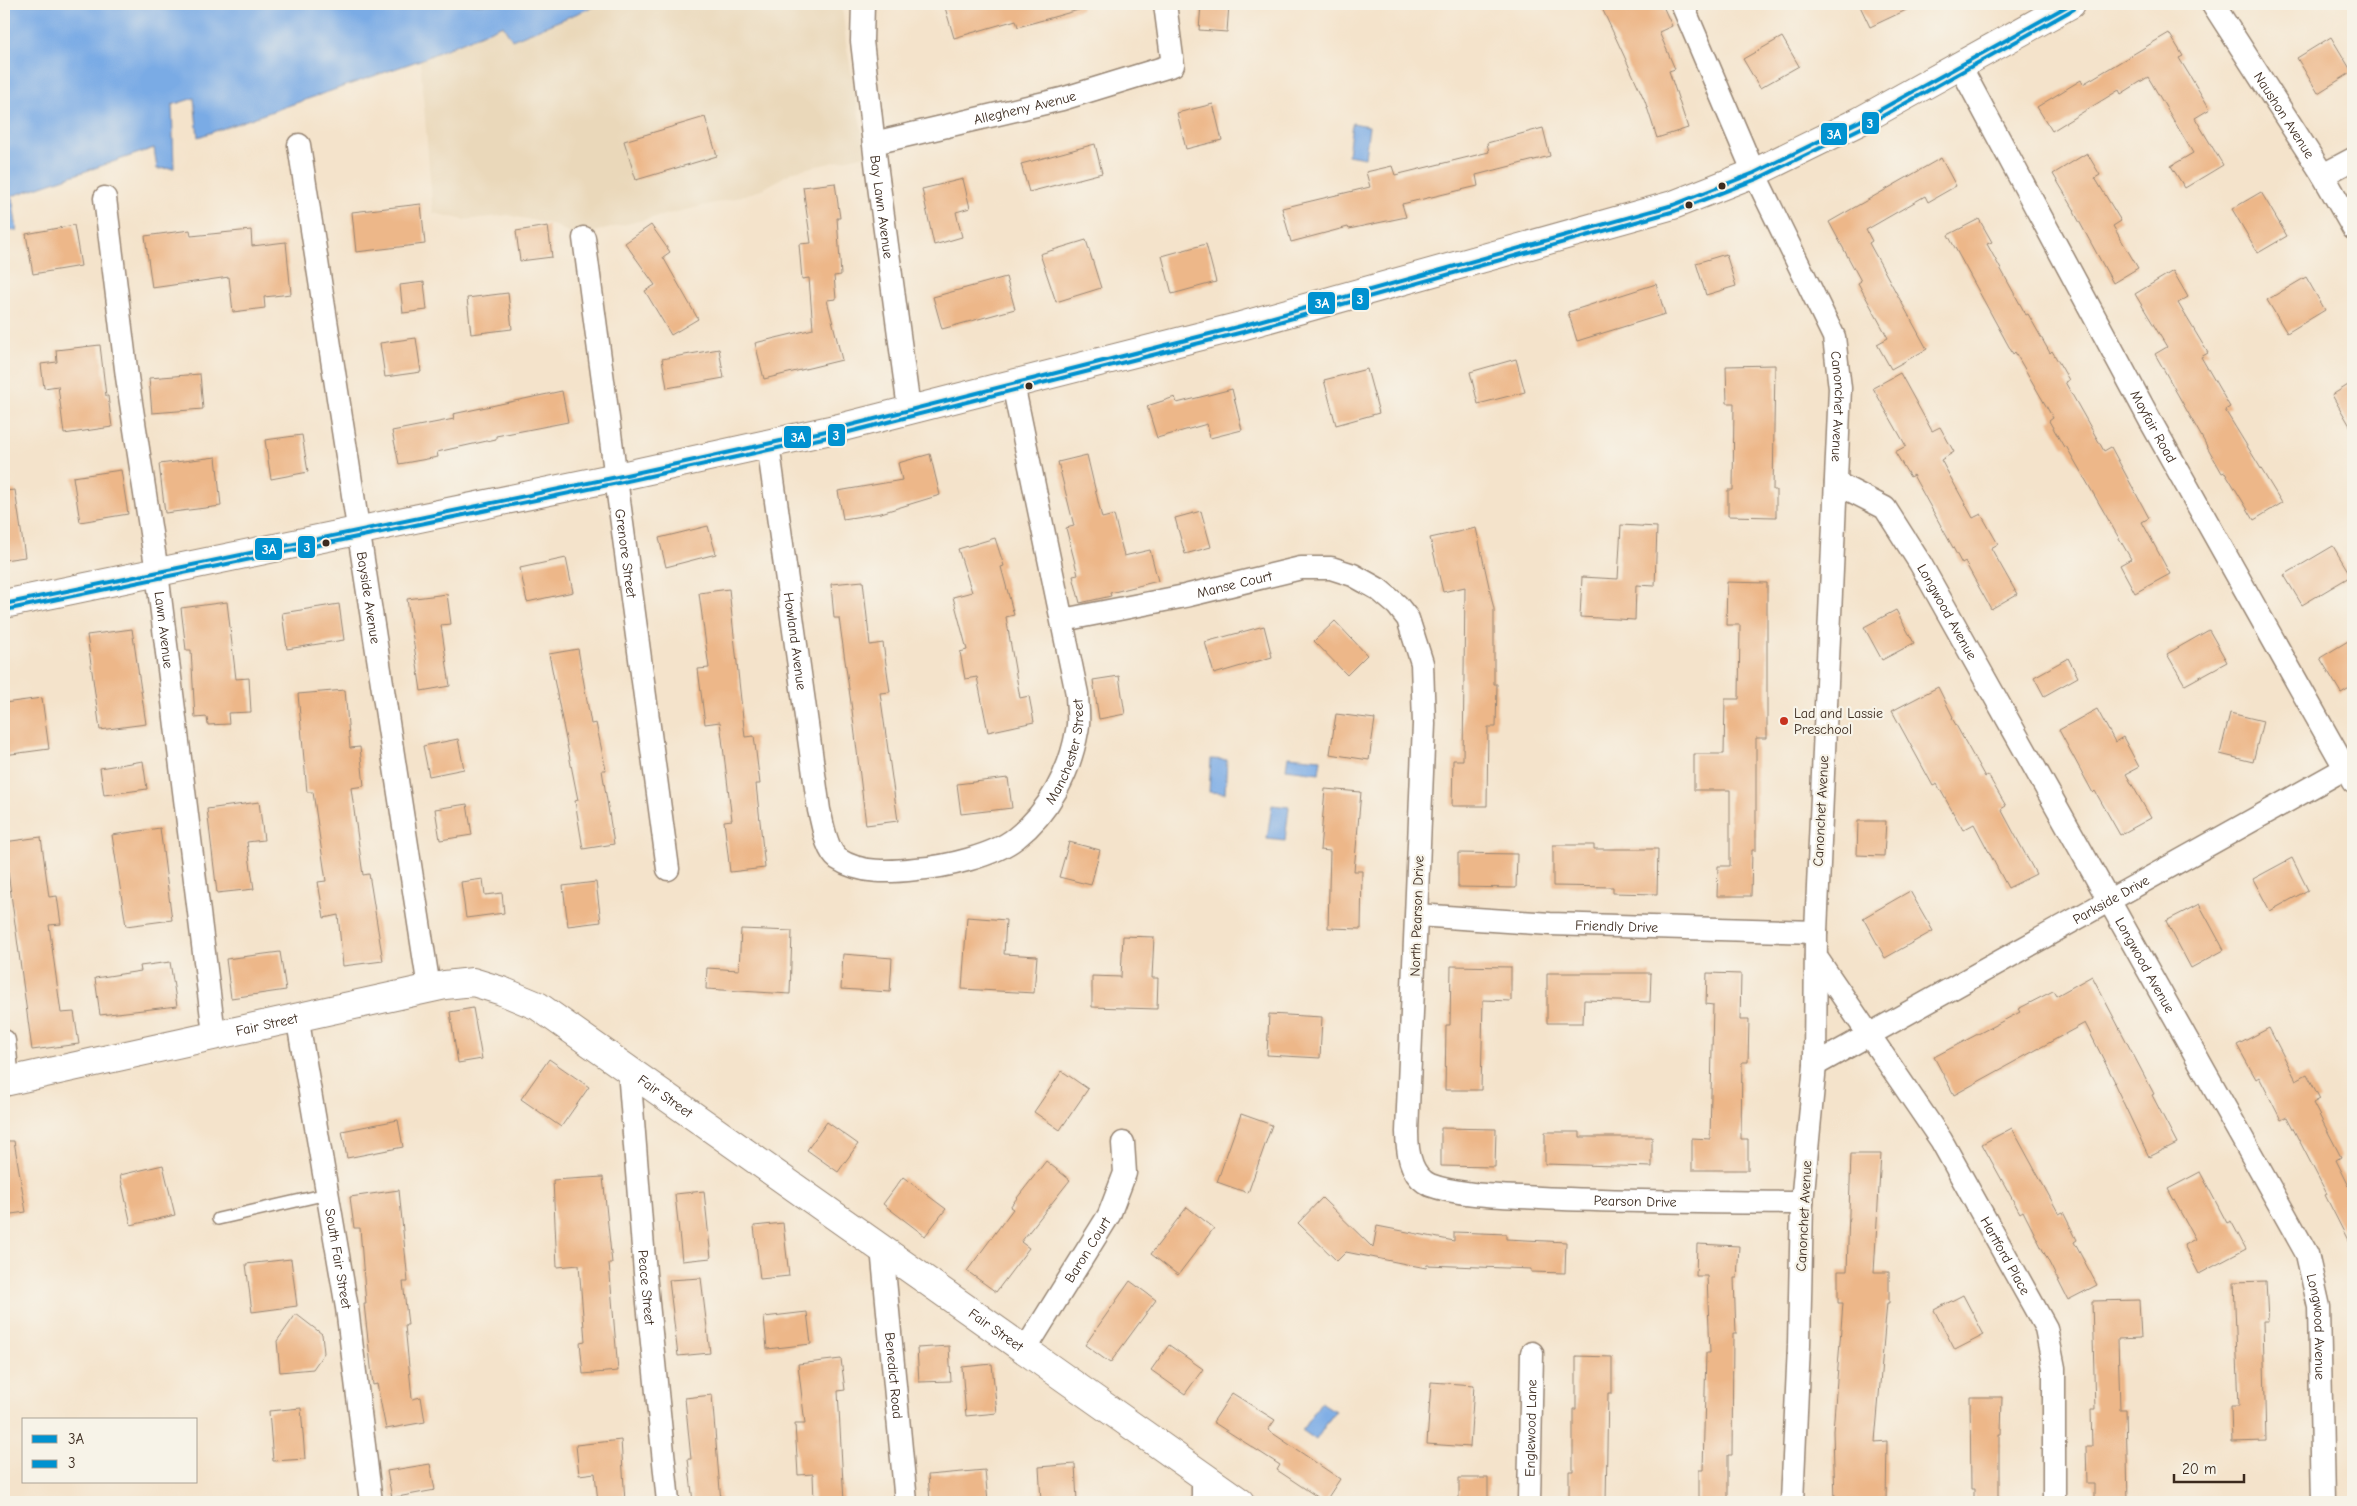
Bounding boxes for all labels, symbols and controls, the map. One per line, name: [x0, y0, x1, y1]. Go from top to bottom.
street label: Naushon Avenue: [2250, 69, 2318, 161]
street label: Allegheny Avenue: [972, 87, 1078, 128]
line badge: 3: [1861, 111, 1880, 135]
text: 3: [1867, 115, 1874, 132]
line badge: 3A: [1820, 122, 1848, 146]
text: 3A: [1827, 126, 1842, 143]
street label: Bay Lawn Avenue: [867, 154, 897, 260]
unlabelled marker: [1717, 181, 1727, 191]
unlabelled marker: [1684, 200, 1694, 210]
line badge: 3: [1351, 287, 1370, 311]
line badge: 3A: [1307, 291, 1336, 315]
text: 3: [1357, 291, 1364, 308]
text: 3A: [1315, 295, 1330, 312]
street label: Canonchet Avenue: [1827, 350, 1849, 462]
unlabelled marker: [1024, 381, 1034, 391]
street label: Mayfair Road: [2127, 387, 2180, 465]
line badge: 3: [827, 423, 846, 447]
line badge: 3A: [783, 425, 812, 449]
text: 3: [833, 427, 840, 444]
text: 3A: [791, 429, 806, 446]
street label: Grenore Street: [612, 508, 640, 600]
line badge: 3: [297, 535, 316, 559]
line badge: 3A: [254, 537, 283, 561]
unlabelled marker: [321, 538, 331, 548]
text: 3: [304, 539, 311, 556]
text: 3A: [262, 541, 277, 558]
street label: Bayside Avenue: [353, 550, 384, 645]
street label: Longwood Avenue: [1914, 561, 1981, 663]
street label: Manse Court: [1195, 567, 1275, 601]
street label: Lawn Avenue: [151, 590, 177, 669]
street label: Howland Avenue: [780, 591, 811, 691]
street label: Manchester Street: [1041, 698, 1087, 807]
place label: Lad and Lassie Preschool: [1794, 705, 1883, 738]
marker: Lad and Lassie Preschool: [1778, 715, 1790, 727]
street label: Canonchet Avenue: [1810, 755, 1832, 867]
street label: North Pearson Drive: [1406, 855, 1428, 977]
street label: Parkside Drive: [2070, 871, 2152, 928]
street label: Longwood Avenue: [2112, 914, 2179, 1016]
street label: Friendly Drive: [1575, 916, 1659, 936]
street label: Fair Street: [234, 1009, 300, 1039]
street label: Fair Street: [635, 1071, 697, 1122]
street label: Canonchet Avenue: [1793, 1160, 1815, 1272]
street label: Pearson Drive: [1593, 1192, 1677, 1210]
street label: South Fair Street: [322, 1207, 356, 1311]
street label: Baron Court: [1061, 1213, 1115, 1286]
street label: Hartford Place: [1977, 1213, 2034, 1298]
street label: Peace Street: [635, 1249, 659, 1326]
street label: Longwood Avenue: [2303, 1272, 2329, 1380]
street label: Fair Street: [965, 1305, 1028, 1355]
street label: Benedict Road: [881, 1331, 907, 1419]
street label: Englewood Lane: [1521, 1379, 1540, 1477]
legend: [22, 1418, 198, 1484]
text: 3A: [68, 1430, 85, 1448]
scale bar: [2174, 1451, 2244, 1483]
text: 3: [68, 1454, 76, 1472]
text: 20 m: [2182, 1460, 2216, 1478]

